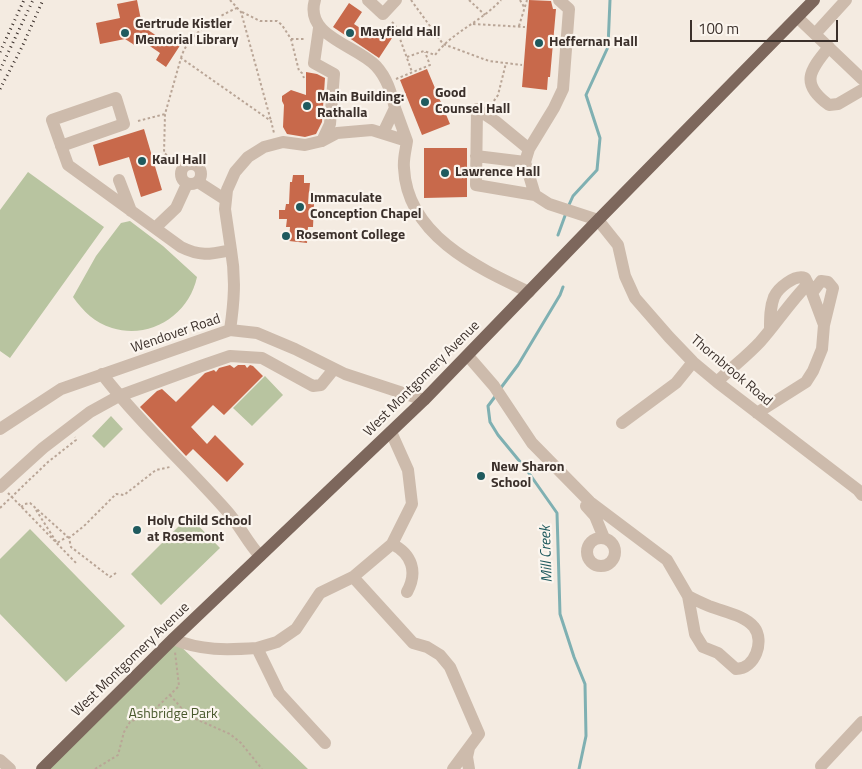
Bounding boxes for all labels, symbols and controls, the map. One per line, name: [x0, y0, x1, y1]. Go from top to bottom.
scale bar: [692, 10, 840, 42]
place label: Gertrude Kistler Memorial Library: [135, 17, 239, 49]
text: 100 m: [698, 17, 739, 40]
place label: Mayfield Hall: [360, 25, 441, 41]
marker: Gertrude Kistler Memorial Library: [119, 27, 131, 39]
marker: Mayfield Hall: [344, 27, 356, 39]
place label: Heffernan Hall: [549, 35, 638, 51]
marker: Heffernan Hall: [533, 37, 545, 49]
place label: Good Counsel Hall: [435, 86, 510, 118]
place label: Main Building: Rathalla: [317, 90, 404, 122]
marker: Good Counsel Hall: [419, 96, 431, 108]
marker: Main Building: Rathalla: [301, 100, 313, 112]
place label: Kaul Hall: [152, 153, 206, 169]
marker: Kaul Hall: [136, 155, 148, 167]
place label: Lawrence Hall: [455, 165, 540, 181]
marker: Lawrence Hall: [439, 167, 451, 179]
place label: Immaculate Conception Chapel: [310, 191, 422, 223]
marker: Immaculate Conception Chapel: [294, 201, 306, 213]
place label: Rosemont College: [296, 228, 405, 244]
marker: Rosemont College: [280, 230, 292, 242]
street label: Wendover Road: [129, 311, 223, 357]
street label: West Montgomery Avenue: [361, 318, 483, 440]
street label: Thornbrook Road: [687, 332, 775, 410]
place label: New Sharon School: [491, 460, 565, 492]
marker: New Sharon School: [475, 470, 487, 482]
place label: Holy Child School at Rosemont: [147, 514, 251, 546]
marker: Holy Child School at Rosemont: [131, 524, 143, 536]
water label: Mill Creek: [537, 525, 557, 583]
street label: West Montgomery Avenue: [69, 599, 193, 721]
park label: Ashbridge Park: [128, 707, 218, 723]

